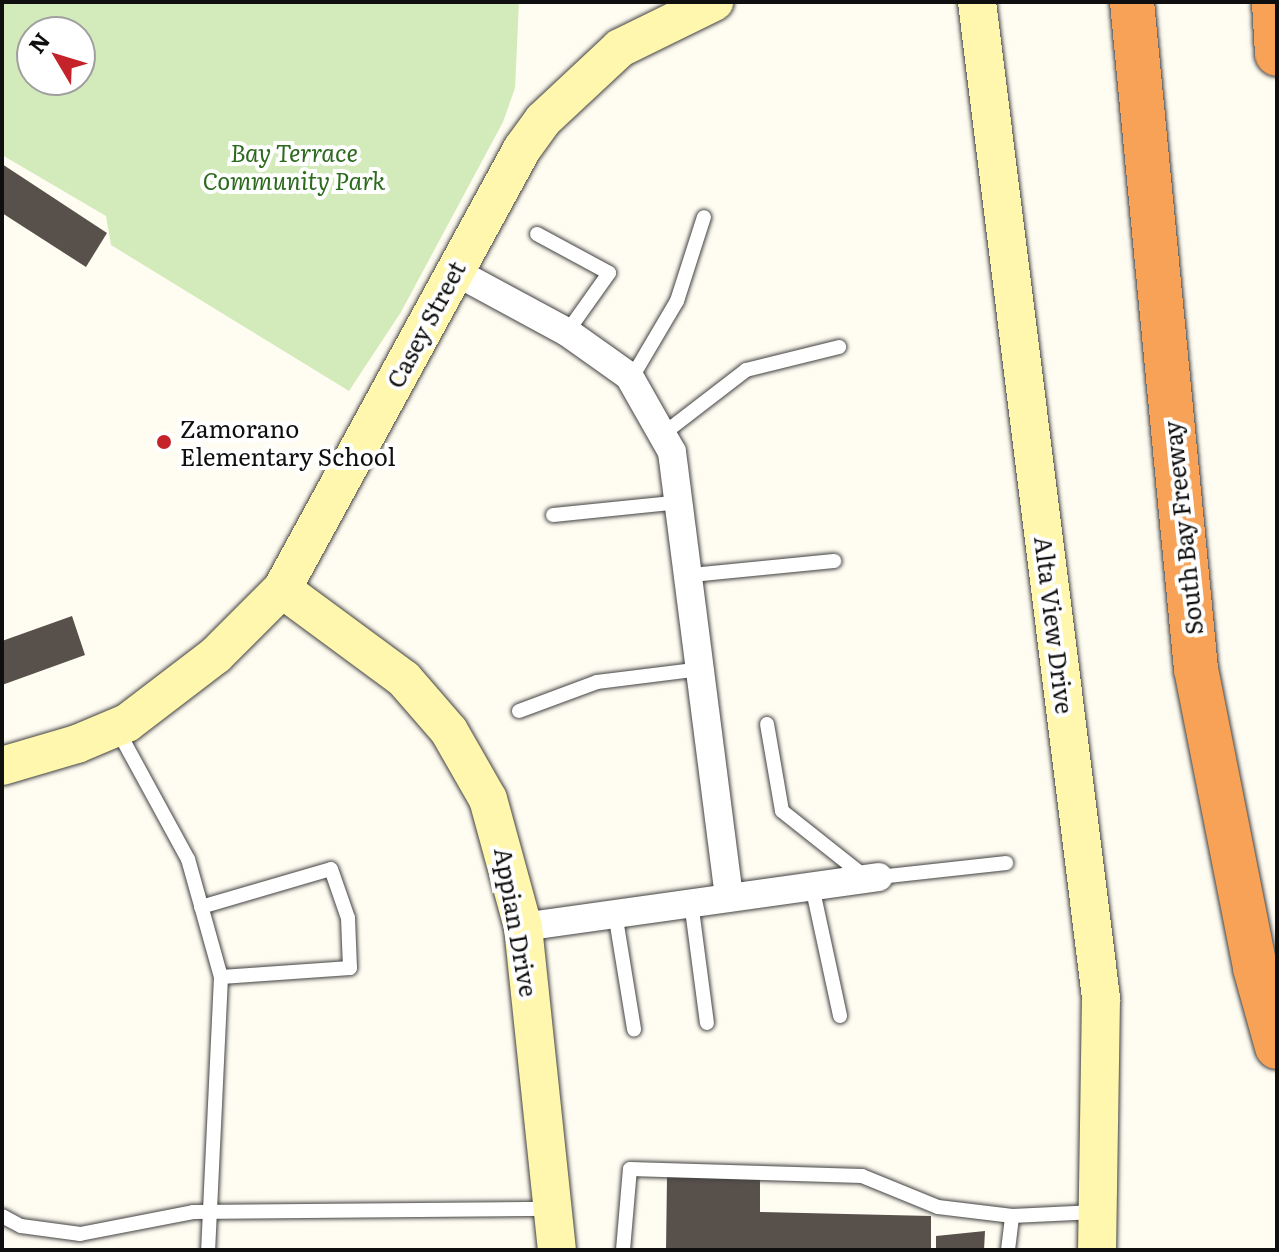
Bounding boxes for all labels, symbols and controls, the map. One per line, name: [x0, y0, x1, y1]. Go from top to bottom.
north arrow: [16, 16, 96, 96]
text: N: [20, 25, 57, 60]
park label: Bay Terrace Community Park: [202, 138, 386, 194]
street label: Casey Street: [380, 256, 470, 392]
place label: Zamorano Elementary School: [180, 414, 396, 470]
street label: South Bay Freeway: [1156, 419, 1208, 637]
marker: Zamorano Elementary School: [155, 433, 173, 451]
street label: Alta View Drive: [1030, 535, 1080, 715]
street label: Appian Drive: [490, 845, 544, 999]

